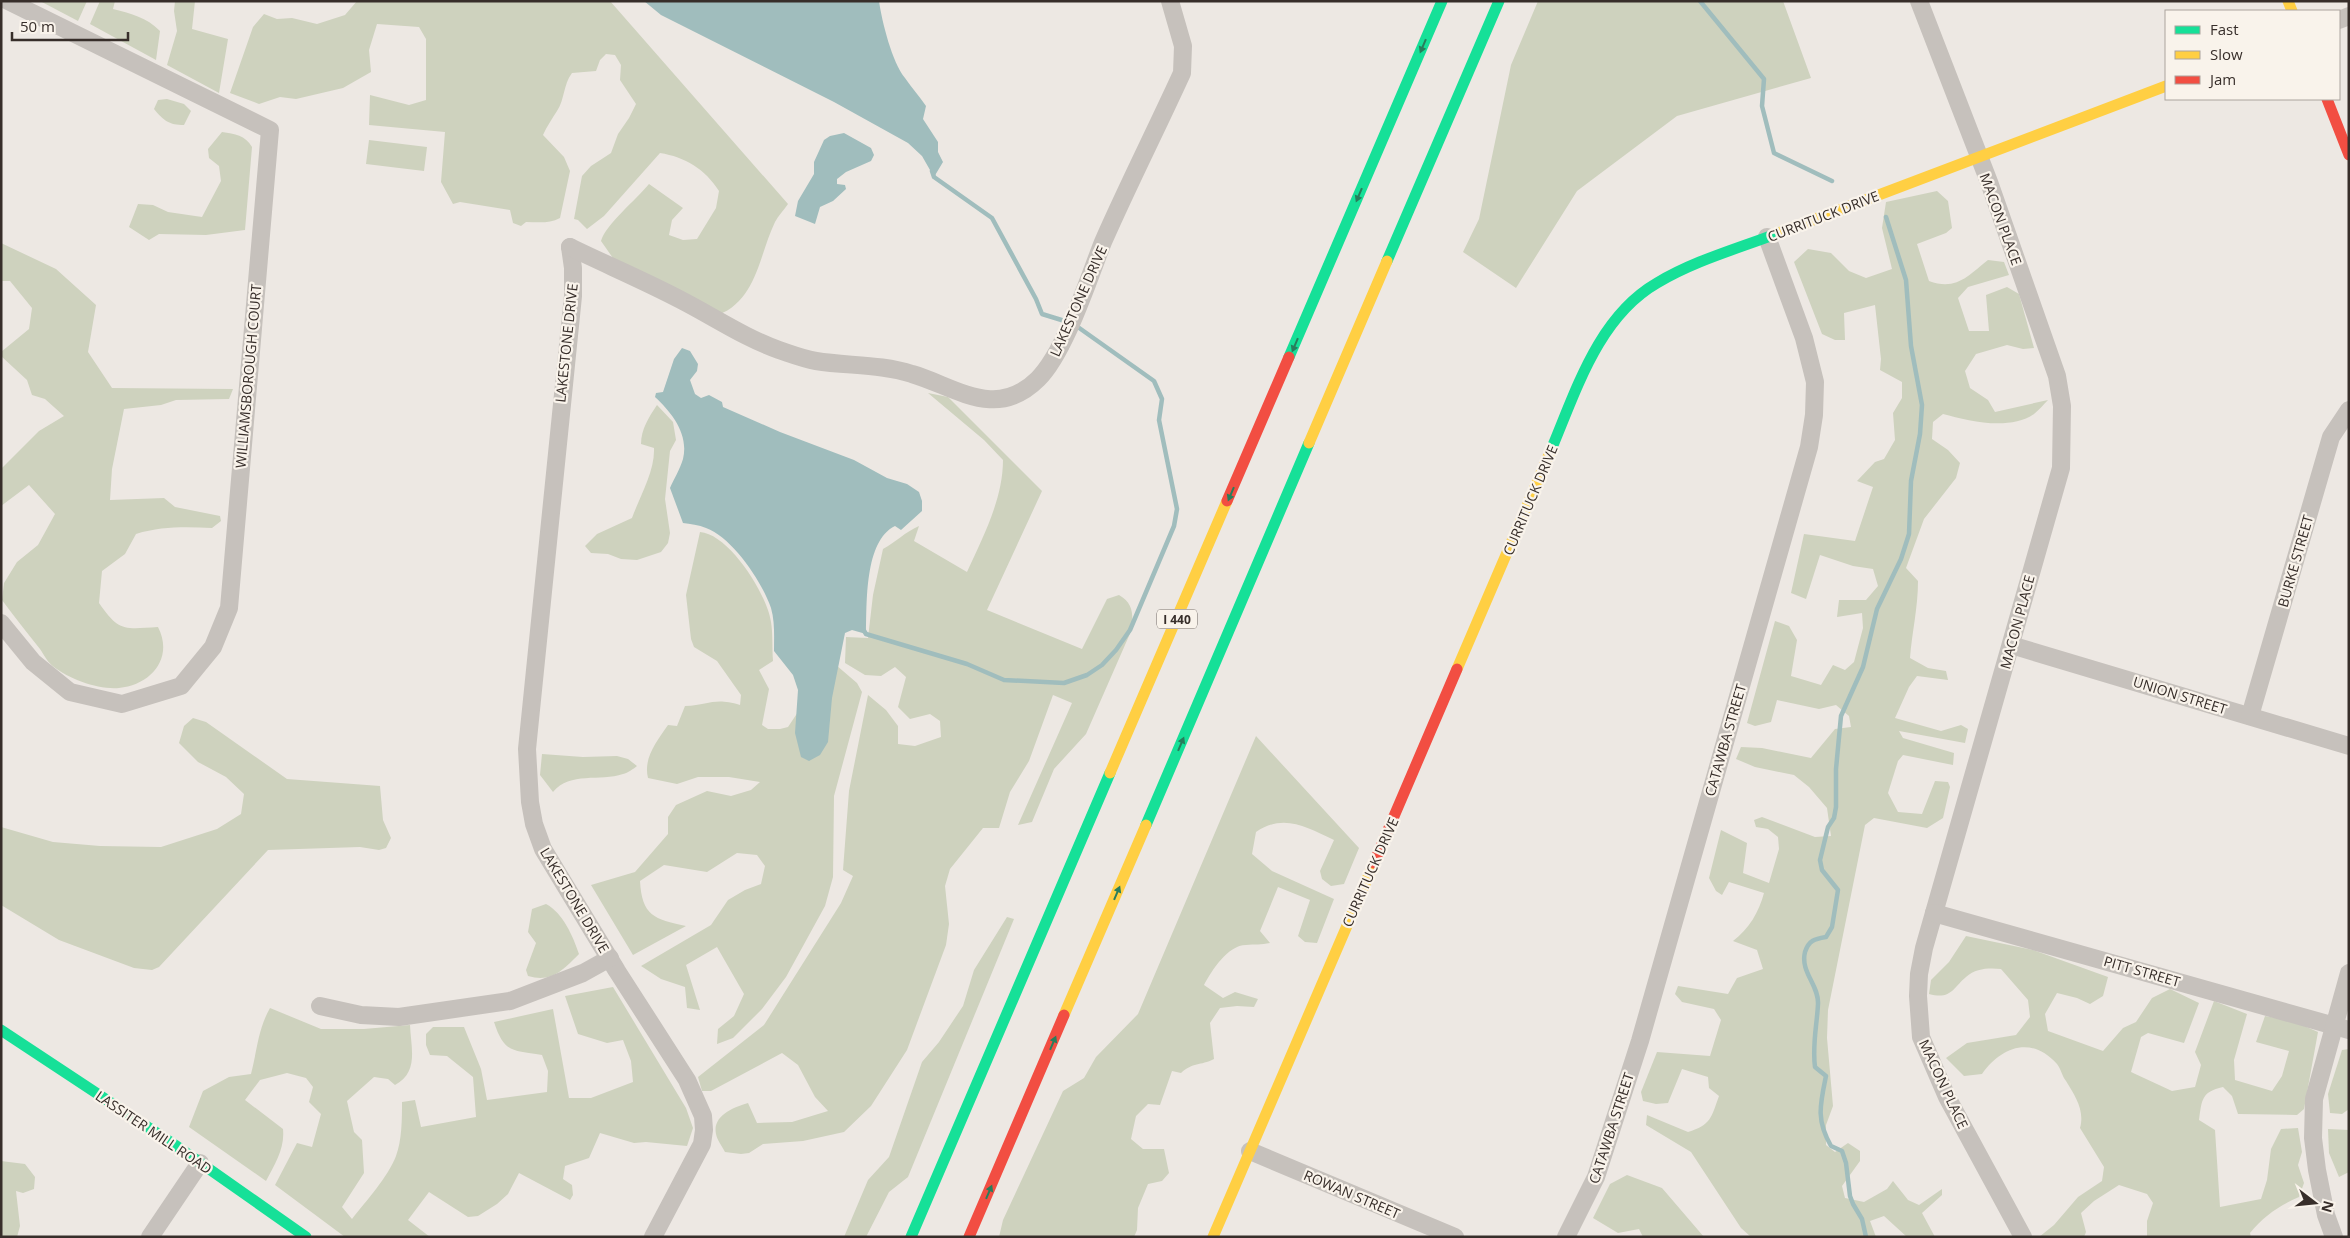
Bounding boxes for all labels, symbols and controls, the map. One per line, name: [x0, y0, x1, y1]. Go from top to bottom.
scale bar: [12, 10, 129, 42]
legend: [2165, 10, 2340, 100]
text: 50 m: [20, 16, 55, 36]
text: Fast: [2210, 19, 2239, 39]
one-way arrow: [1419, 39, 1427, 53]
text: Slow: [2210, 44, 2243, 64]
text: Jam: [2208, 69, 2236, 89]
street label: MACON PLACE: [1976, 170, 2026, 268]
street label: CURRITUCK DRIVE: [1765, 186, 1881, 246]
one-way arrow: [1355, 188, 1363, 202]
street label: LAKESTONE DRIVE: [1045, 243, 1111, 359]
street label: WILLIAMSBOROUGH COURT: [230, 283, 266, 469]
street label: LAKESTONE DRIVE: [550, 283, 582, 403]
one-way arrow: [1291, 338, 1299, 353]
street label: CURRITUCK DRIVE: [1498, 442, 1562, 558]
one-way arrow: [1226, 487, 1234, 501]
street label: BURKE STREET: [2273, 512, 2317, 609]
street label: MACON PLACE: [1995, 573, 2039, 671]
road number: I 440: [1157, 610, 1197, 628]
street label: UNION STREET: [2131, 672, 2229, 718]
street label: CATAWBA STREET: [1700, 681, 1750, 798]
one-way arrow: [1177, 737, 1185, 751]
street label: CURRITUCK DRIVE: [1337, 814, 1403, 930]
street label: LAKESTONE DRIVE: [536, 844, 614, 956]
one-way arrow: [1113, 886, 1121, 900]
street label: PITT STREET: [2102, 951, 2183, 991]
one-way arrow: [1049, 1036, 1057, 1050]
street label: MACON PLACE: [1915, 1036, 1973, 1132]
street label: CATAWBA STREET: [1584, 1070, 1638, 1186]
street label: LASSITER MILL ROAD: [92, 1086, 216, 1178]
street label: ROWAN STREET: [1301, 1165, 1403, 1223]
north arrow: [2290, 1178, 2340, 1228]
one-way arrow: [985, 1185, 993, 1199]
text: N: [2317, 1199, 2339, 1215]

